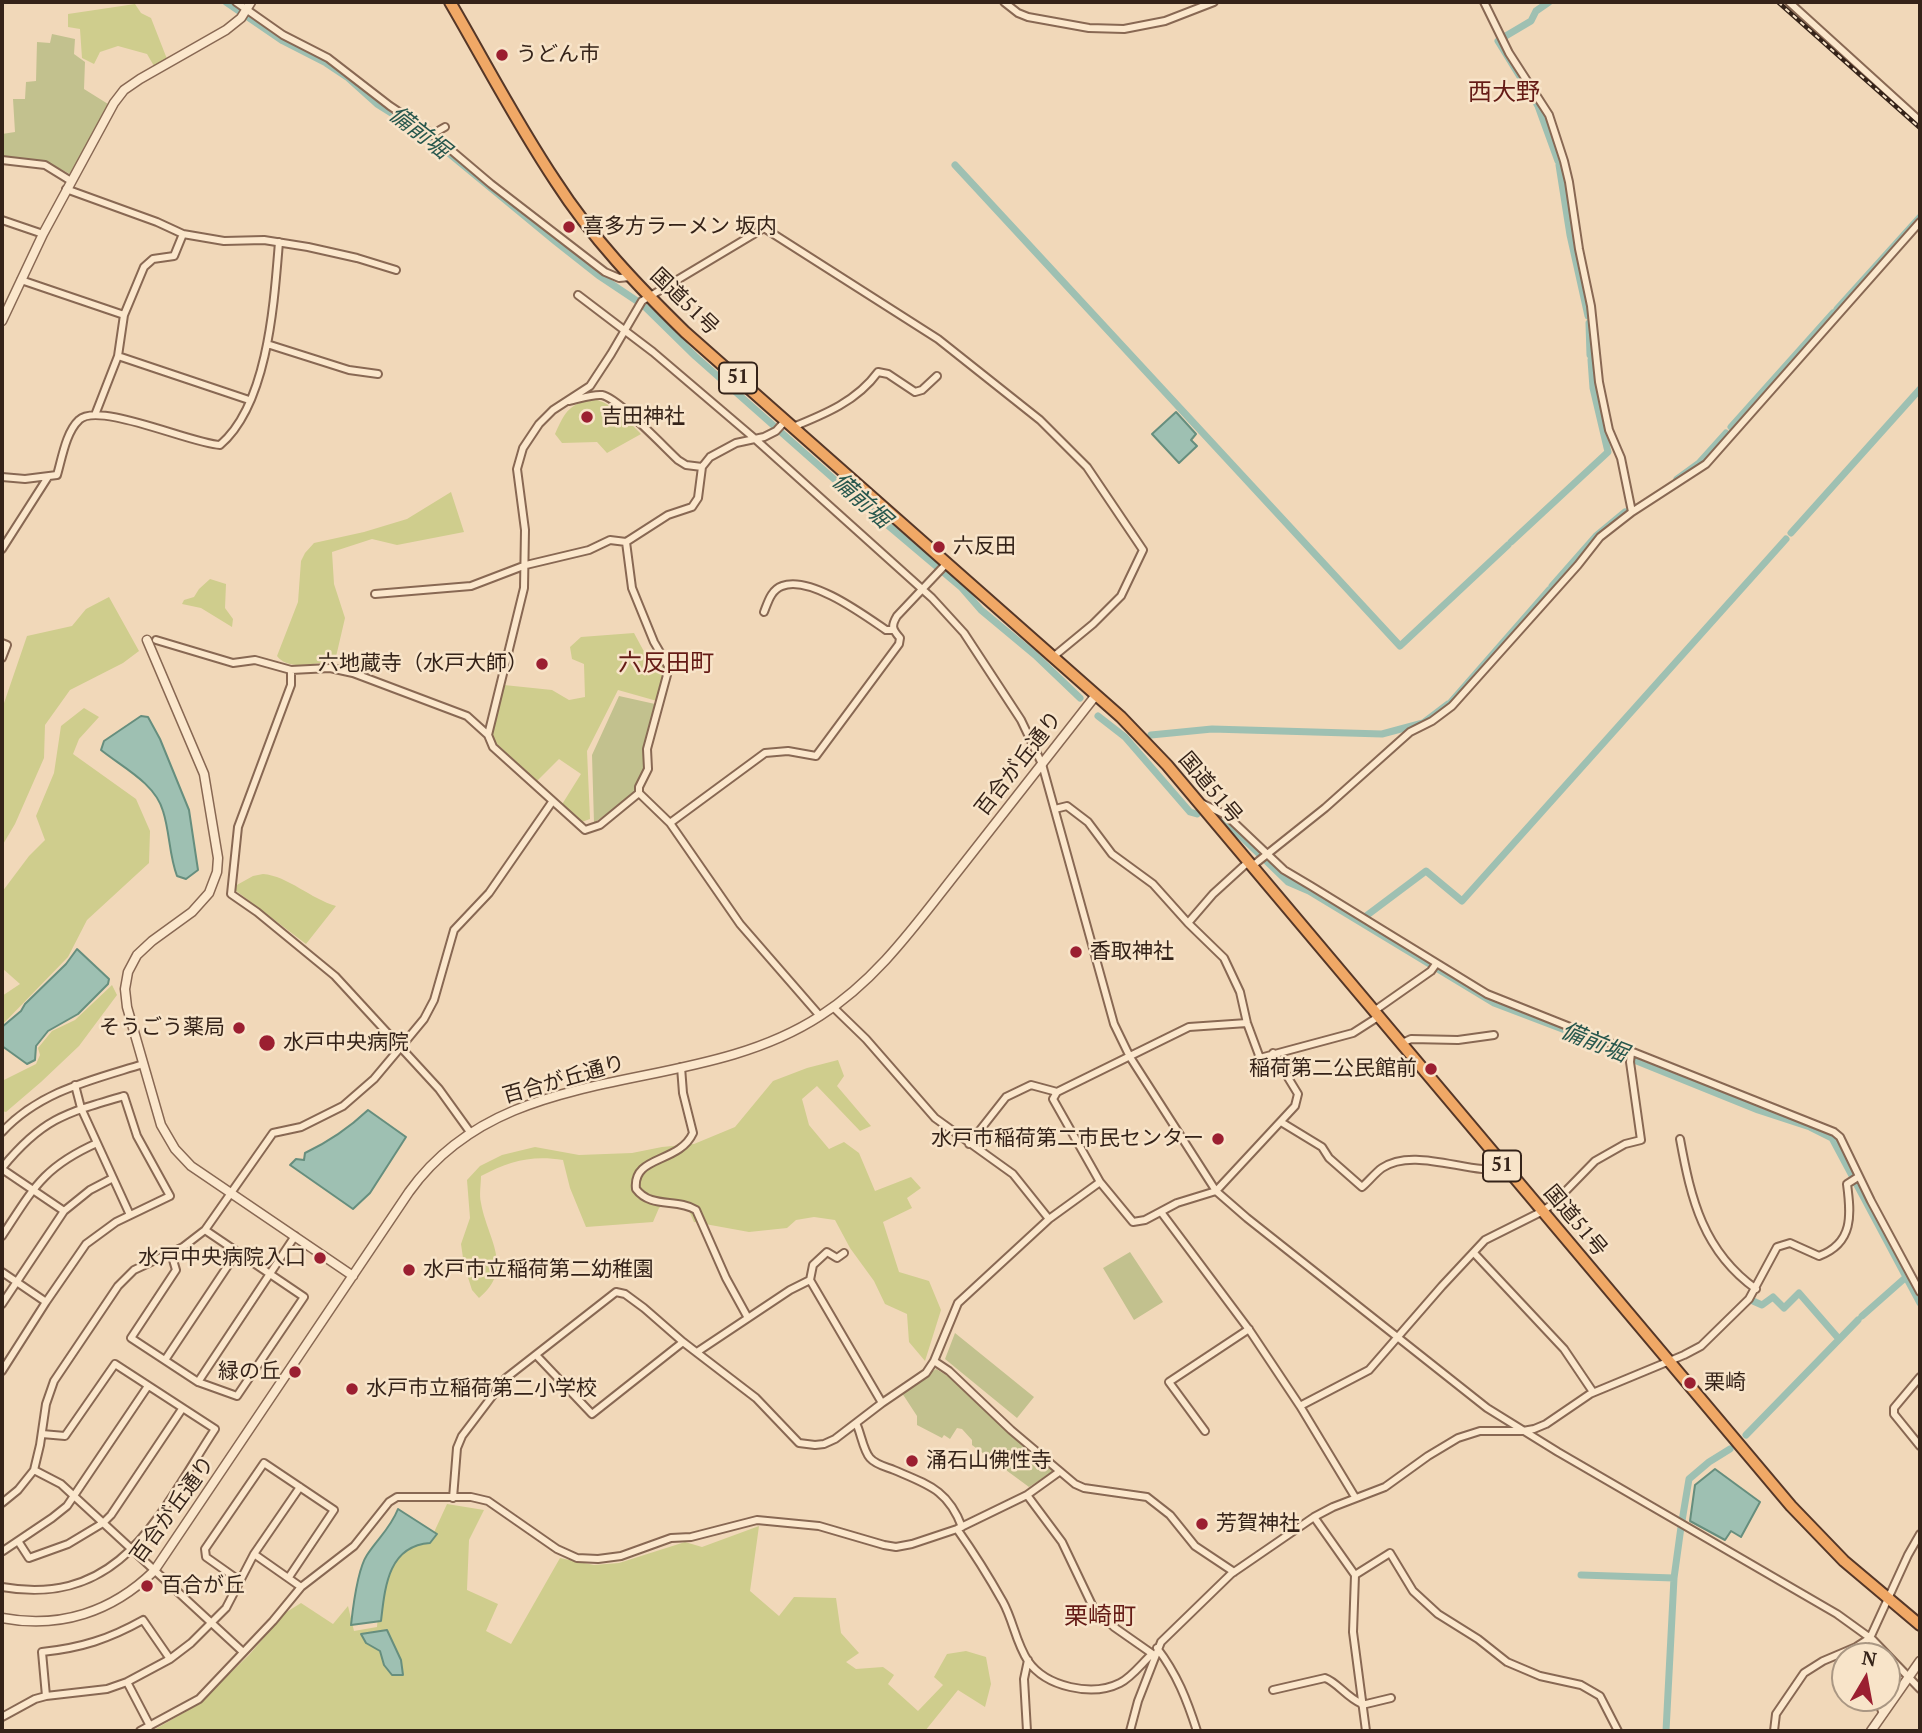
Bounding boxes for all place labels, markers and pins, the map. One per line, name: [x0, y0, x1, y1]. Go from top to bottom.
place label: うどん市: [516, 42, 600, 68]
marker: うどん市: [494, 47, 510, 63]
place label: 喜多方ラーメン 坂内: [583, 214, 777, 240]
marker: 喜多方ラーメン 坂内: [561, 219, 577, 235]
place label: 吉田神社: [601, 404, 685, 430]
marker: 吉田神社: [579, 409, 595, 425]
place label: 六反田: [953, 534, 1016, 560]
marker: 六反田: [931, 539, 947, 555]
place label: 六地蔵寺（水戸大師）: [318, 651, 528, 677]
marker: 六地蔵寺（水戸大師）: [534, 656, 550, 672]
place label: 香取神社: [1090, 939, 1174, 965]
marker: 香取神社: [1068, 944, 1084, 960]
place label: そうごう薬局: [99, 1015, 225, 1041]
marker: そうごう薬局: [231, 1020, 247, 1036]
place label: 水戸中央病院: [283, 1030, 409, 1056]
marker: 水戸中央病院: [257, 1033, 277, 1053]
place label: 稲荷第二公民館前: [1249, 1056, 1417, 1082]
marker: 稲荷第二公民館前: [1423, 1061, 1439, 1077]
place label: 水戸市稲荷第二市民センター: [931, 1126, 1204, 1152]
marker: 水戸市稲荷第二市民センター: [1210, 1131, 1226, 1147]
place label: 水戸中央病院入口: [138, 1245, 306, 1271]
marker: 水戸中央病院入口: [312, 1250, 328, 1266]
place label: 水戸市立稲荷第二幼稚園: [423, 1257, 654, 1283]
marker: 水戸市立稲荷第二幼稚園: [401, 1262, 417, 1278]
place label: 緑の丘: [218, 1359, 281, 1385]
marker: 緑の丘: [287, 1364, 303, 1380]
place label: 栗崎: [1704, 1370, 1746, 1396]
marker: 栗崎: [1682, 1375, 1698, 1391]
place label: 水戸市立稲荷第二小学校: [366, 1376, 597, 1402]
marker: 水戸市立稲荷第二小学校: [344, 1381, 360, 1397]
place label: 涌石山佛性寺: [926, 1448, 1052, 1474]
marker: 涌石山佛性寺: [904, 1453, 920, 1469]
place label: 芳賀神社: [1216, 1511, 1300, 1537]
marker: 芳賀神社: [1194, 1516, 1210, 1532]
place label: 百合が丘: [161, 1573, 245, 1599]
marker: 百合が丘: [139, 1578, 155, 1594]

